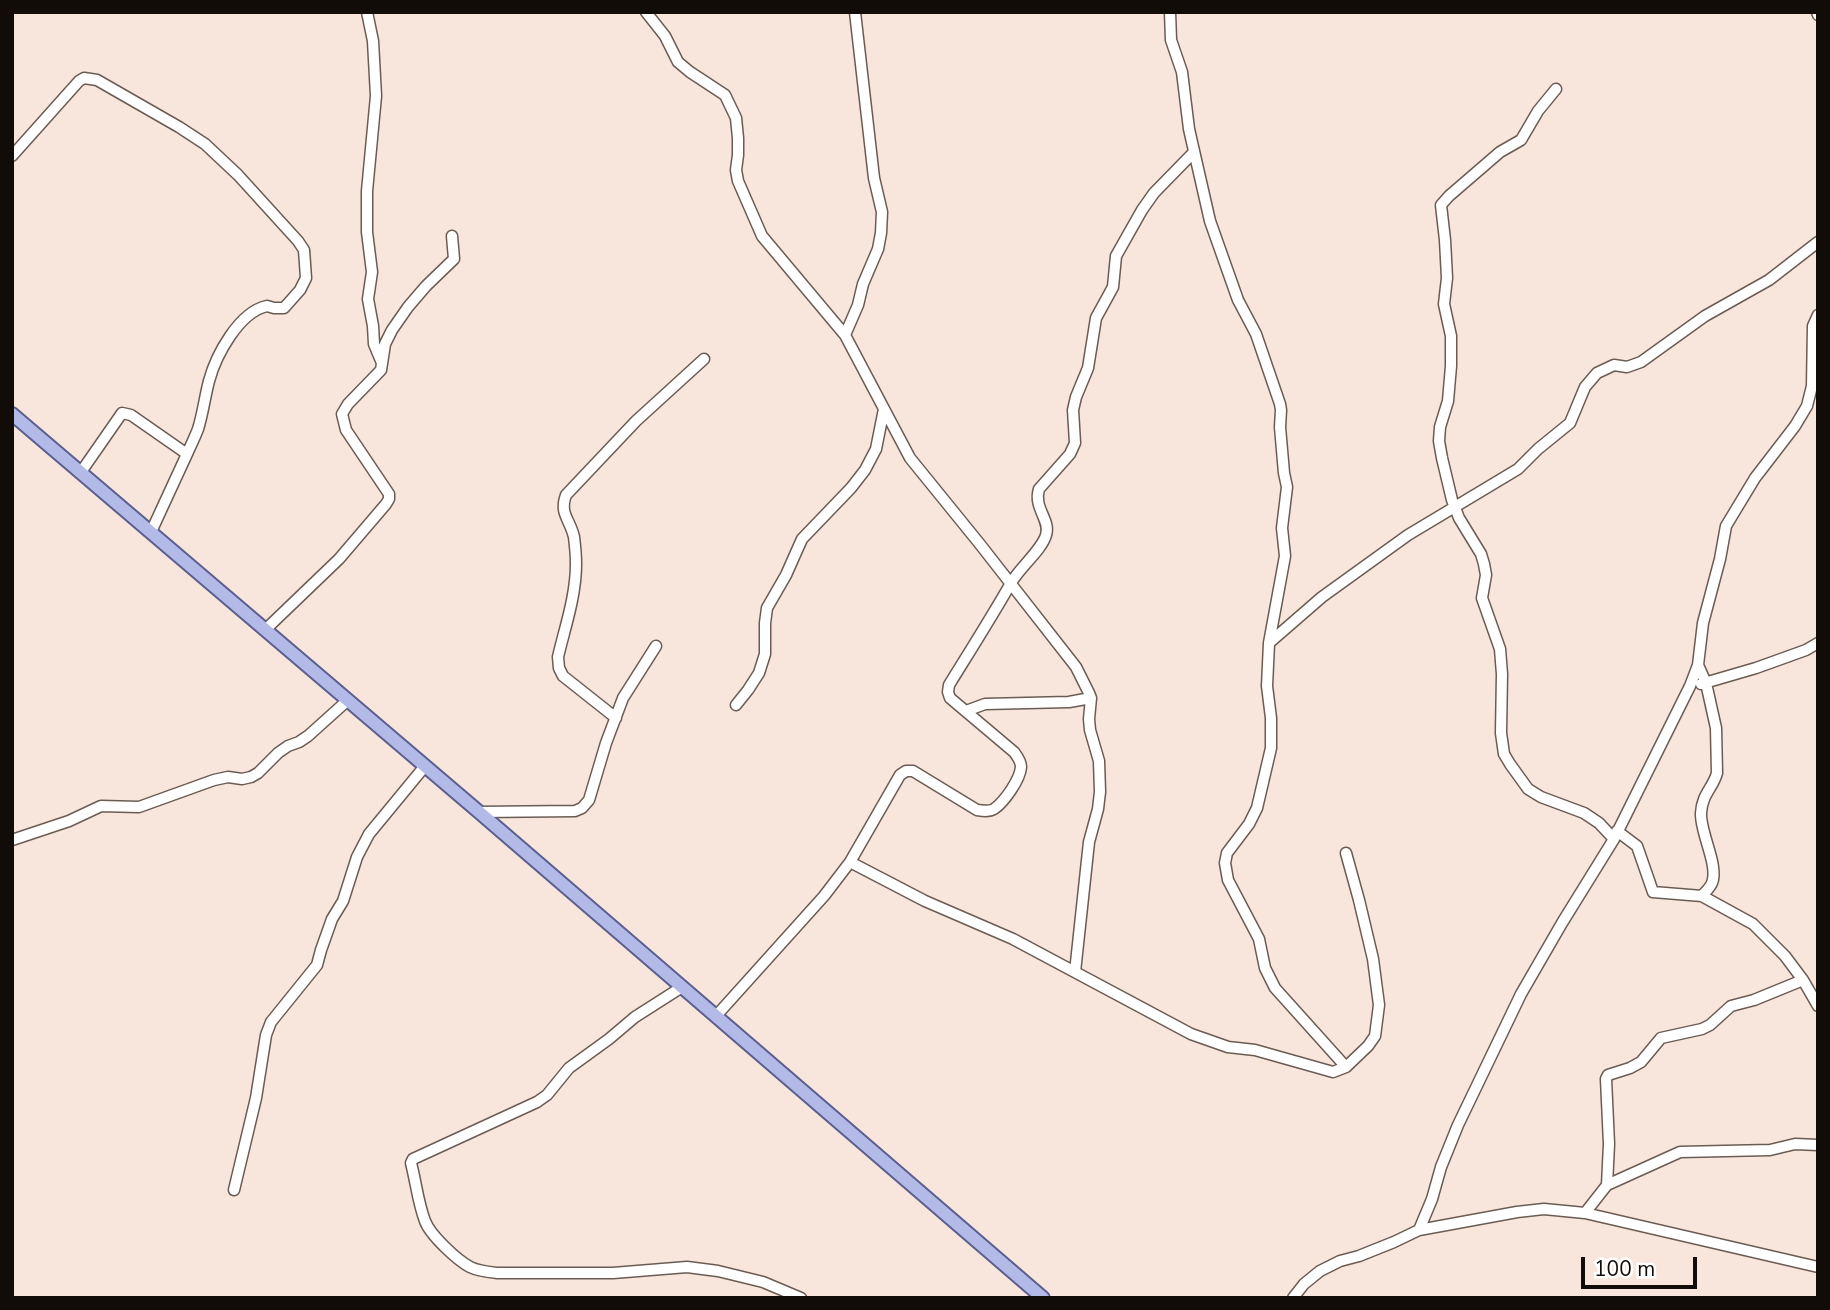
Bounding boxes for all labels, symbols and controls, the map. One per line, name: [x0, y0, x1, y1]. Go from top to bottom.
scale bar: [1585, 1244, 1700, 1288]
text: 100 m: [1594, 1255, 1655, 1283]

